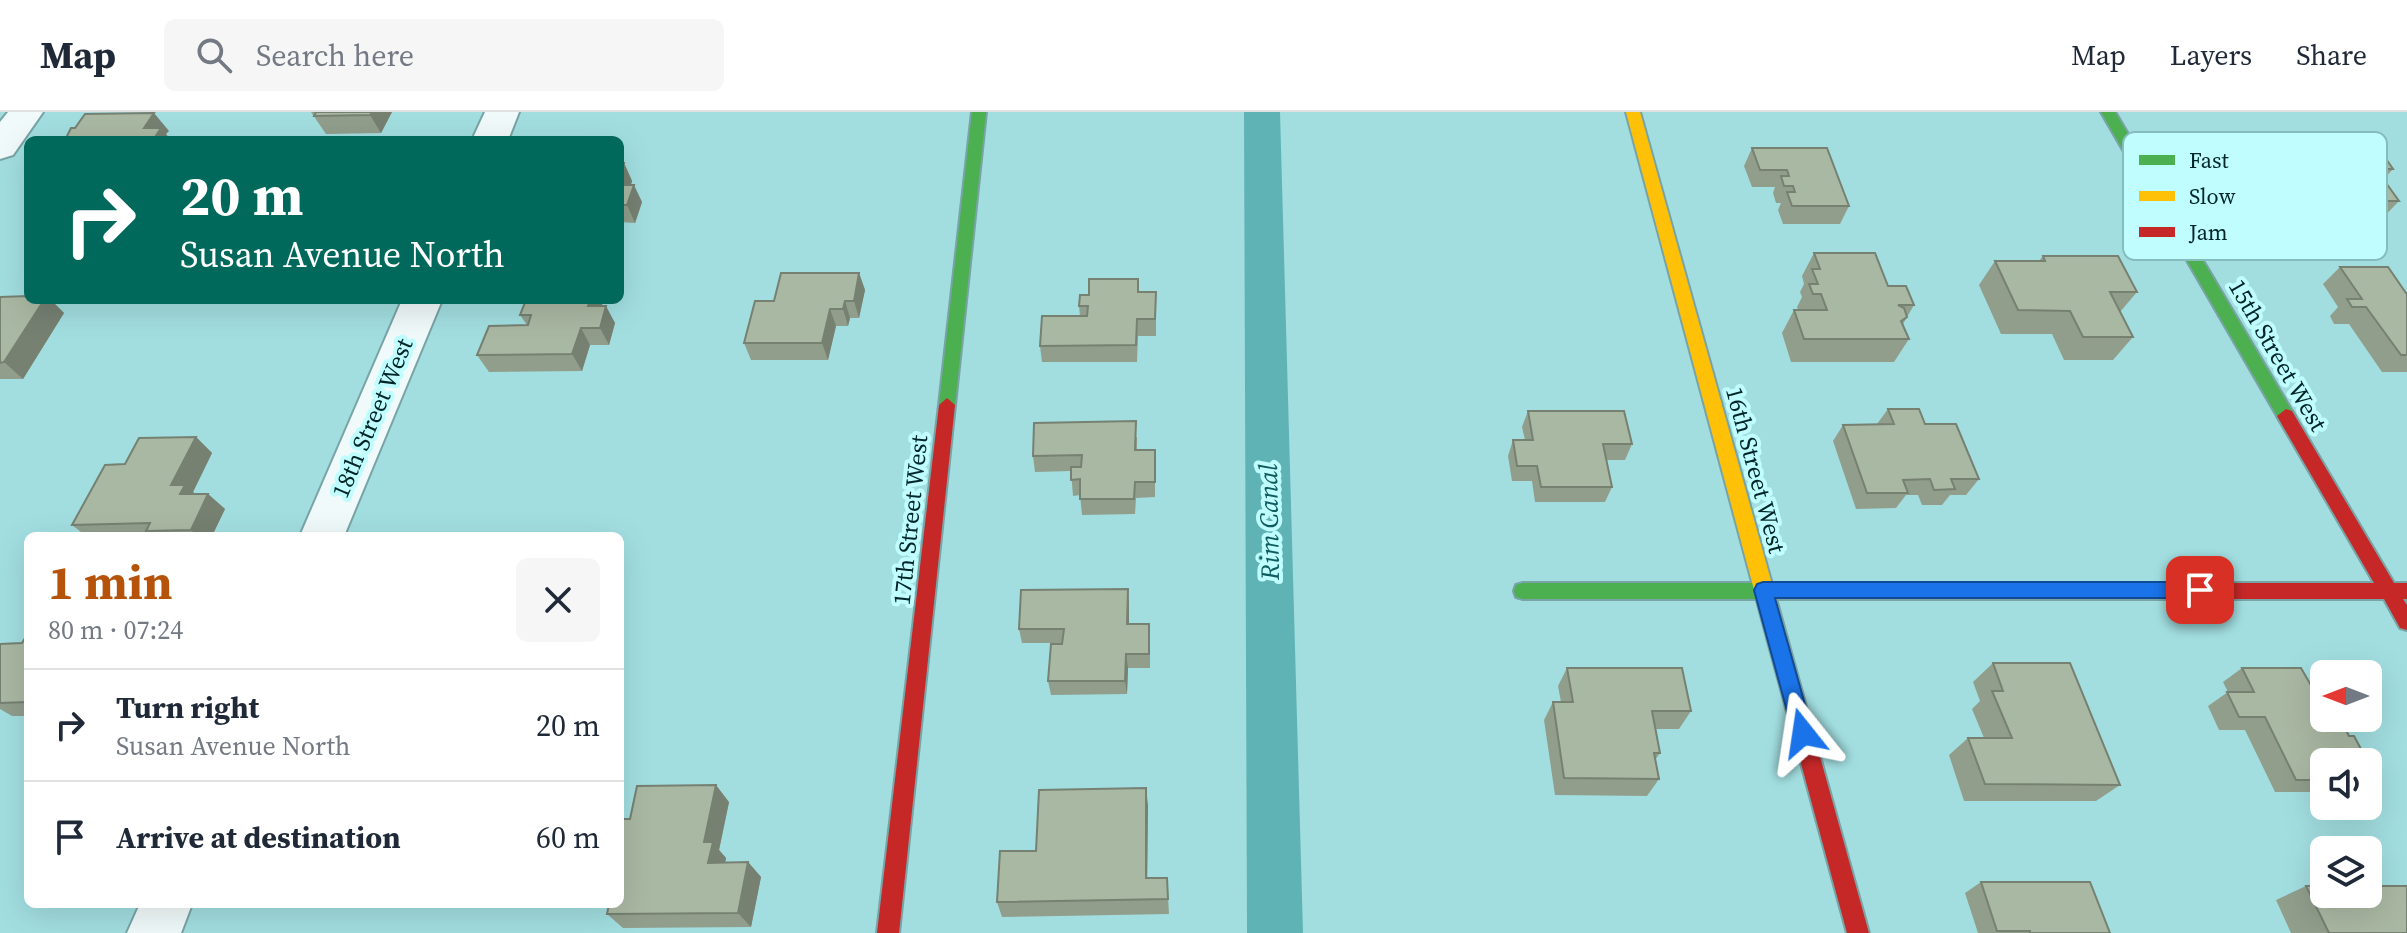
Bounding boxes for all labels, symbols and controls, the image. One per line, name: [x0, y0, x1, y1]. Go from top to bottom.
search box: [164, 19, 724, 91]
text: Map: [40, 29, 116, 81]
icon: search: [192, 33, 236, 77]
text: Search here: [256, 35, 414, 76]
text: Map: [2071, 36, 2126, 74]
text: Layers: [2170, 36, 2252, 74]
text: Share: [2296, 36, 2367, 74]
legend: [2123, 132, 2387, 260]
text: Fast: [2189, 145, 2230, 175]
text: 20 m: [180, 157, 303, 234]
icon: right: [48, 168, 152, 272]
text: Slow: [2189, 181, 2236, 211]
text: Jam: [2188, 217, 2228, 247]
text: Susan Avenue North: [180, 230, 505, 279]
street label: 15th Street West: [2221, 273, 2335, 437]
street label: 18th Street West: [323, 333, 421, 503]
street label: 16th Street West: [1718, 383, 1794, 557]
street label: 17th Street West: [885, 433, 935, 607]
water label: Rim Canal: [1250, 463, 1288, 581]
text: 1 min: [48, 549, 173, 615]
pin: [2166, 556, 2234, 624]
button: close: [516, 558, 600, 642]
icon: arrive: [2178, 568, 2222, 612]
text: 80 m · 07:24: [48, 612, 183, 648]
north arrow: [2310, 660, 2382, 732]
map controls: [2310, 660, 2382, 908]
text: Turn right: [116, 687, 259, 728]
position arrow: [1761, 691, 1845, 775]
icon: right: [48, 703, 92, 747]
text: 20 m: [536, 705, 600, 746]
text: Susan Avenue North: [116, 728, 350, 764]
button: sound: [2310, 748, 2382, 820]
icon: arrive: [48, 815, 92, 859]
text: Arrive at destination: [116, 817, 401, 858]
text: 60 m: [536, 817, 600, 858]
button: layers: [2310, 836, 2382, 908]

